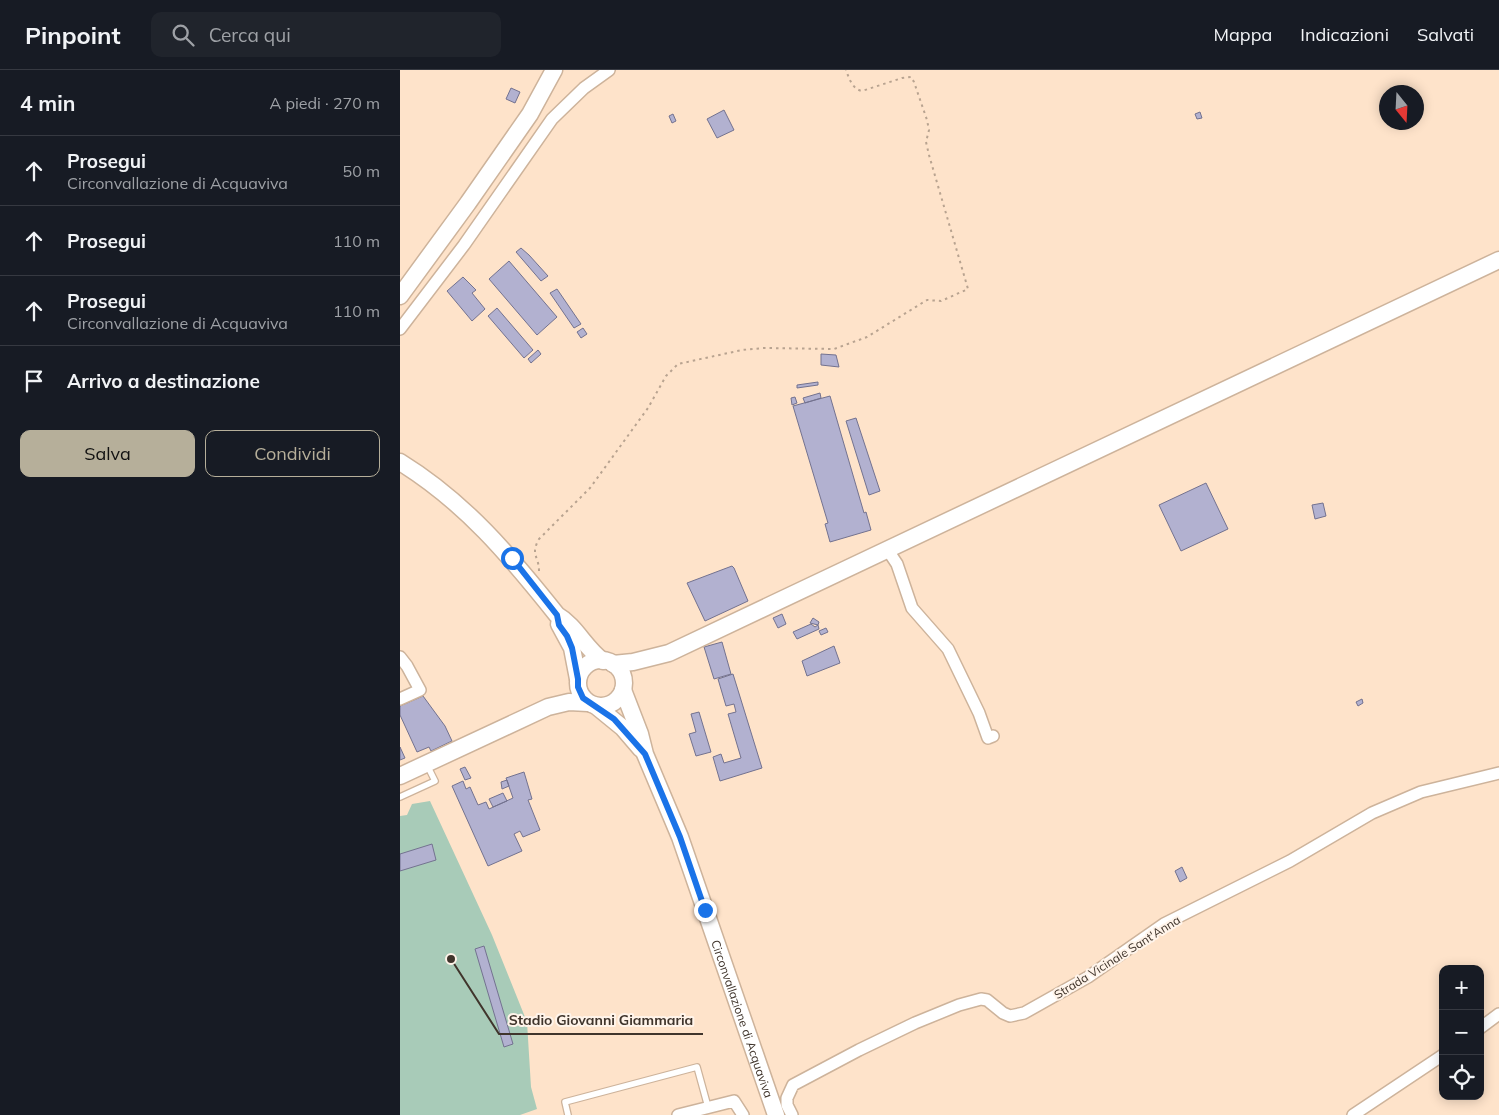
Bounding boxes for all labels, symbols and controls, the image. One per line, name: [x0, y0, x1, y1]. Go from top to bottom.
search box: [151, 12, 501, 57]
text: Pinpoint: [25, 20, 121, 50]
icon: search: [169, 21, 197, 49]
text: Cerca qui: [209, 23, 291, 47]
text: Mappa: [1214, 23, 1272, 46]
text: Indicazioni: [1300, 23, 1389, 46]
text: Salvati: [1417, 23, 1474, 46]
north arrow: [1379, 85, 1424, 130]
text: 4 min: [20, 90, 75, 116]
text: A piedi · 270 m: [269, 93, 380, 113]
text: Prosegui: [67, 149, 146, 173]
icon: ahead: [20, 157, 48, 185]
text: 50 m: [343, 161, 380, 181]
text: Circonvallazione di Acquaviva: [67, 173, 288, 193]
icon: ahead: [20, 227, 48, 255]
text: Prosegui: [67, 229, 146, 253]
text: 110 m: [333, 231, 380, 251]
text: Prosegui: [67, 289, 146, 313]
icon: ahead: [20, 297, 48, 325]
text: 110 m: [333, 301, 380, 321]
text: Circonvallazione di Acquaviva: [67, 313, 288, 333]
icon: arrive: [20, 367, 48, 395]
text: Arrivo a destinazione: [67, 369, 260, 393]
button: Salva: [20, 430, 195, 477]
button: Condividi: [205, 430, 380, 477]
route start: [501, 547, 524, 570]
route end: [694, 899, 717, 922]
street label: Strada Vicinale Sant'Anna: [1051, 912, 1183, 1002]
street label: Circonvallazione di Acquaviva: [709, 938, 777, 1099]
map controls: [1439, 965, 1484, 1100]
button: +: [1439, 965, 1484, 1010]
callout: Stadio Giovanni Giammaria: [499, 1005, 703, 1034]
button: −: [1439, 1010, 1484, 1055]
text: Stadio Giovanni Giammaria: [509, 1011, 693, 1029]
button: locate: [1439, 1055, 1484, 1100]

